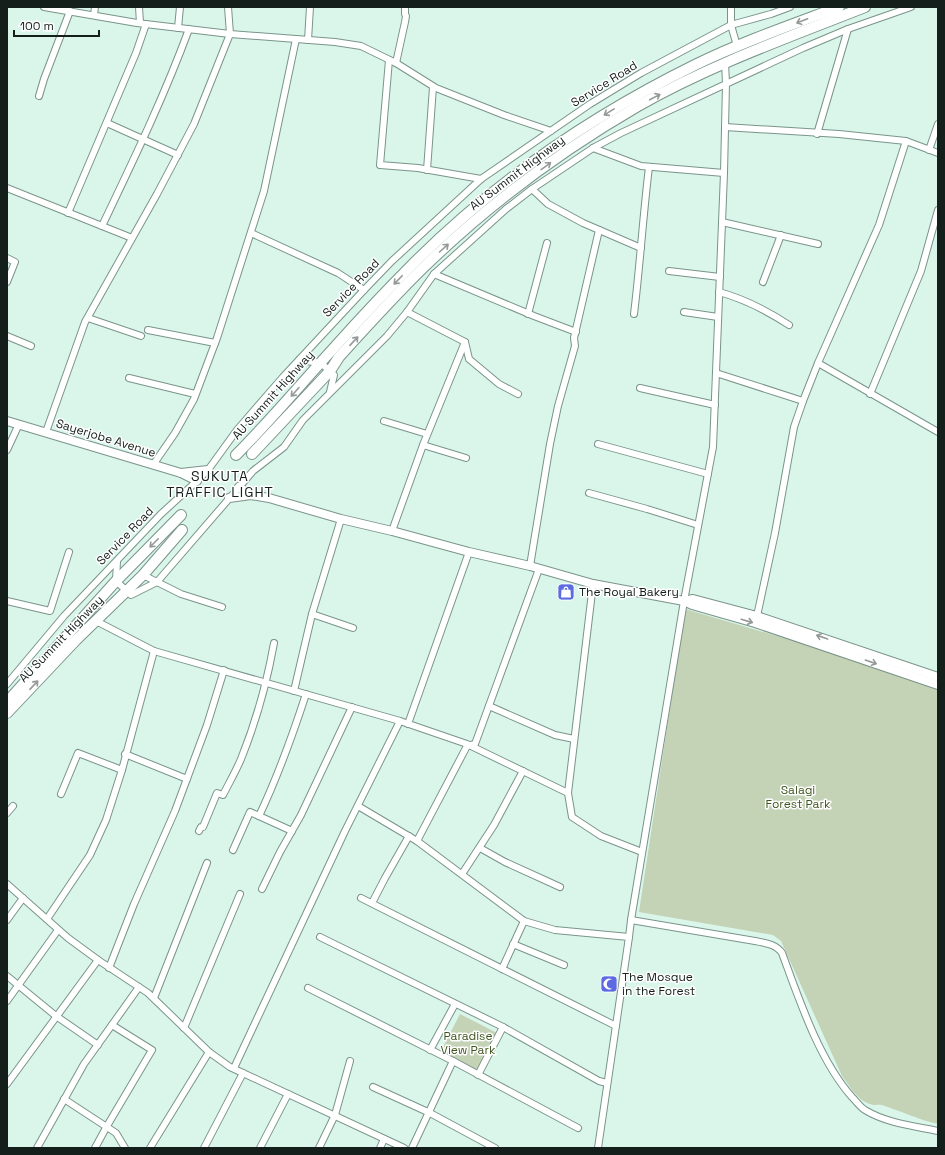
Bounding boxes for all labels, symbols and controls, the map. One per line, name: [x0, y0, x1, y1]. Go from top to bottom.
scale bar: [14, 12, 99, 38]
one-way arrow: [796, 17, 808, 25]
text: 100 m: [20, 18, 54, 34]
street label: Service Road: [568, 57, 640, 111]
one-way arrow: [649, 93, 661, 100]
one-way arrow: [603, 109, 615, 117]
street label: AU Summit Highway: [466, 132, 568, 214]
one-way arrow: [540, 162, 551, 170]
one-way arrow: [439, 243, 450, 252]
street label: Service Road: [319, 255, 383, 321]
one-way arrow: [393, 275, 403, 285]
one-way arrow: [349, 336, 359, 346]
street label: AU Summit Highway: [229, 347, 317, 443]
one-way arrow: [290, 387, 299, 397]
street label: Sayerjobe Avenue: [54, 415, 158, 461]
district label: SUKUTA TRAFFIC LIGHT: [166, 467, 274, 501]
street label: Service Road: [93, 503, 157, 569]
one-way arrow: [149, 538, 159, 548]
shop icon: The Royal Bakery: [556, 582, 576, 602]
place label: The Royal Bakery: [579, 584, 679, 600]
street label: AU Summit Highway: [15, 592, 107, 686]
one-way arrow: [741, 617, 754, 625]
one-way arrow: [816, 633, 828, 641]
one-way arrow: [864, 659, 877, 666]
one-way arrow: [29, 680, 39, 690]
park label: Salagi Forest Park: [766, 782, 831, 812]
place label: The Mosque in the Forest: [622, 969, 695, 999]
mosque icon: The Mosque in the Forest: [599, 974, 619, 994]
park label: Paradise View Park: [440, 1028, 496, 1058]

